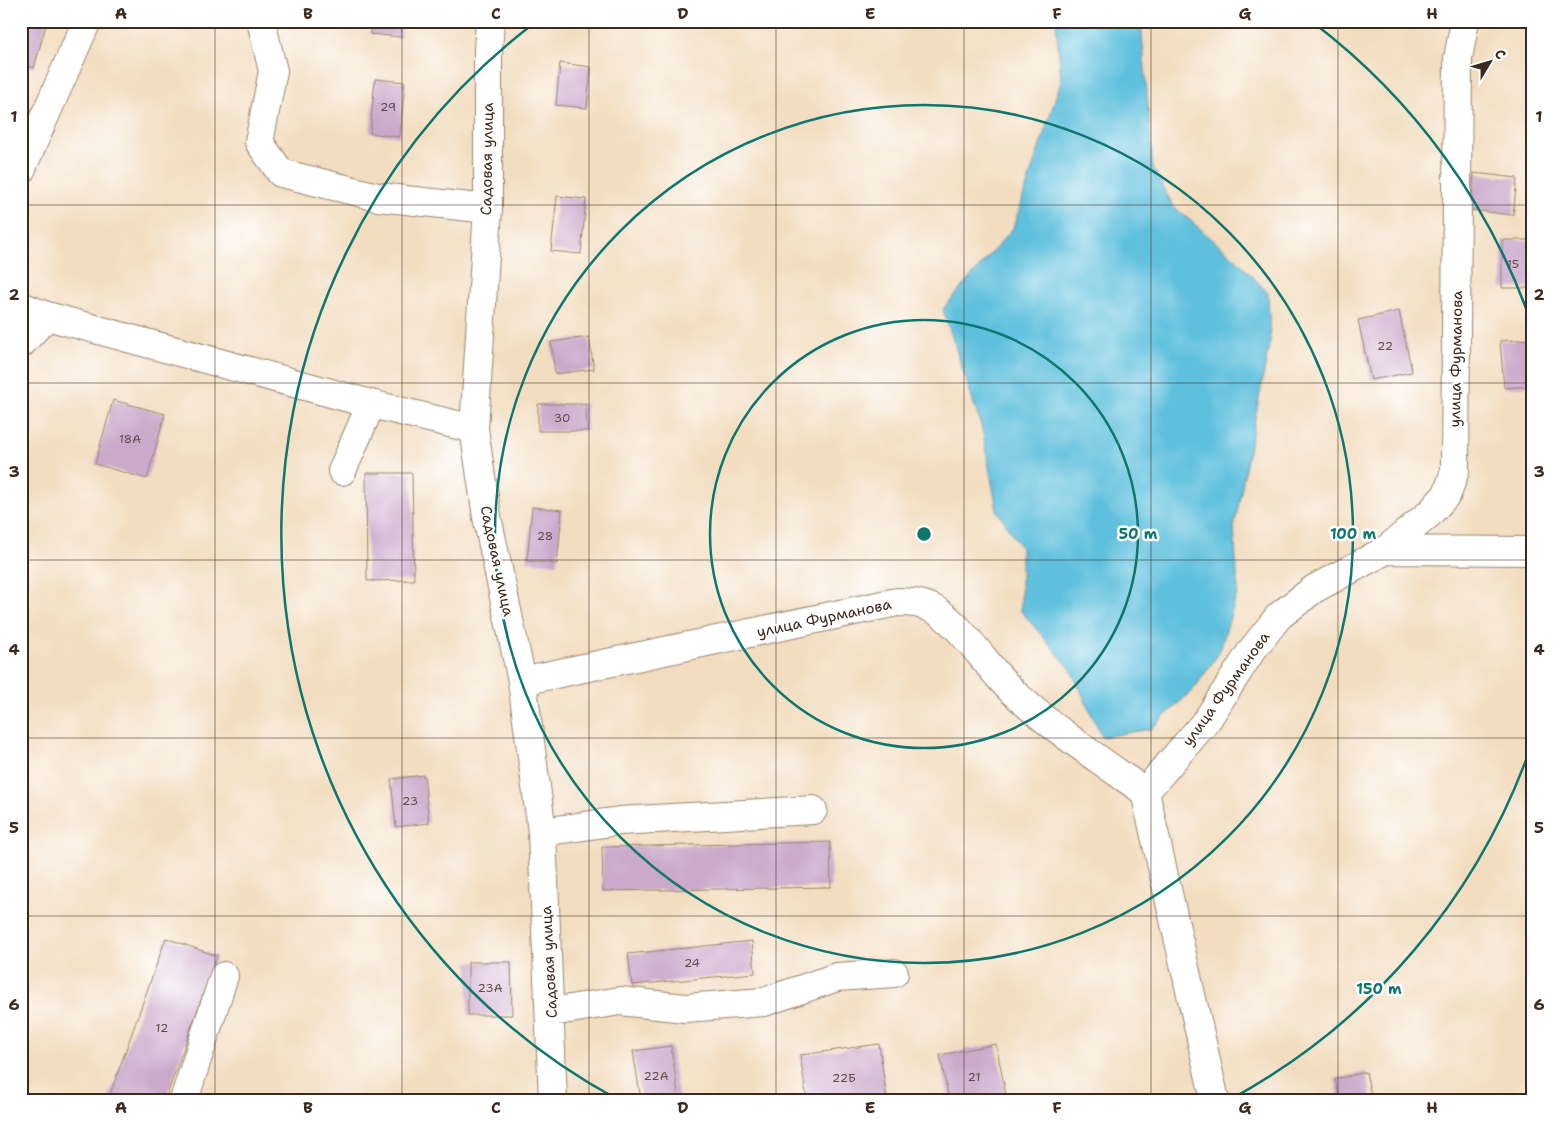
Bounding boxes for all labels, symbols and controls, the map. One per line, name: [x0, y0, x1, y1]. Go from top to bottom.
text: A: [115, 3, 127, 24]
text: B: [303, 3, 313, 24]
text: C: [491, 3, 501, 24]
text: D: [677, 3, 689, 24]
text: E: [865, 3, 875, 24]
text: F: [1052, 3, 1062, 24]
text: G: [1239, 3, 1252, 24]
text: H: [1426, 3, 1438, 24]
north arrow: [1466, 38, 1516, 88]
text: С: [1491, 45, 1510, 63]
house number: 29: [380, 99, 396, 115]
street label: Садовая улица: [476, 102, 498, 216]
text: 1: [10, 106, 18, 127]
text: 1: [1535, 106, 1543, 127]
house number: 15: [1507, 256, 1519, 272]
text: 2: [8, 284, 20, 305]
text: 2: [1533, 284, 1545, 305]
street label: улица Фурманова: [1445, 290, 1467, 428]
house number: 22: [1377, 338, 1393, 354]
house number: 30: [554, 410, 570, 426]
house number: 18А: [119, 431, 141, 447]
text: 3: [8, 461, 20, 482]
text: 3: [1533, 461, 1545, 482]
street label: Садовая улица: [476, 504, 519, 619]
text: 50 m: [1119, 524, 1158, 544]
text: 100 m: [1330, 524, 1376, 544]
centre of rings: [915, 525, 933, 543]
house number: 28: [537, 528, 553, 544]
street label: улица Фурманова: [755, 594, 894, 642]
street label: улица Фурманова: [1178, 627, 1275, 750]
text: 4: [8, 639, 20, 660]
text: 4: [1533, 639, 1545, 660]
house number: 23: [402, 793, 418, 809]
text: 5: [9, 817, 19, 838]
text: 5: [1534, 817, 1544, 838]
street label: Садовая улица: [536, 905, 562, 1019]
house number: 24: [684, 955, 700, 971]
text: 150 m: [1356, 979, 1402, 999]
house number: 23А: [478, 980, 503, 996]
text: 6: [8, 994, 20, 1015]
text: 6: [1533, 994, 1545, 1015]
house number: 12: [156, 1020, 168, 1036]
house number: 22А: [644, 1068, 669, 1084]
house number: 21: [968, 1069, 980, 1085]
house number: 22Б: [832, 1070, 856, 1086]
text: A: [115, 1097, 127, 1118]
text: B: [303, 1097, 313, 1118]
text: C: [491, 1097, 501, 1118]
text: D: [677, 1097, 689, 1118]
text: E: [865, 1097, 875, 1118]
text: F: [1052, 1097, 1062, 1118]
text: G: [1239, 1097, 1252, 1118]
text: H: [1426, 1097, 1438, 1118]

